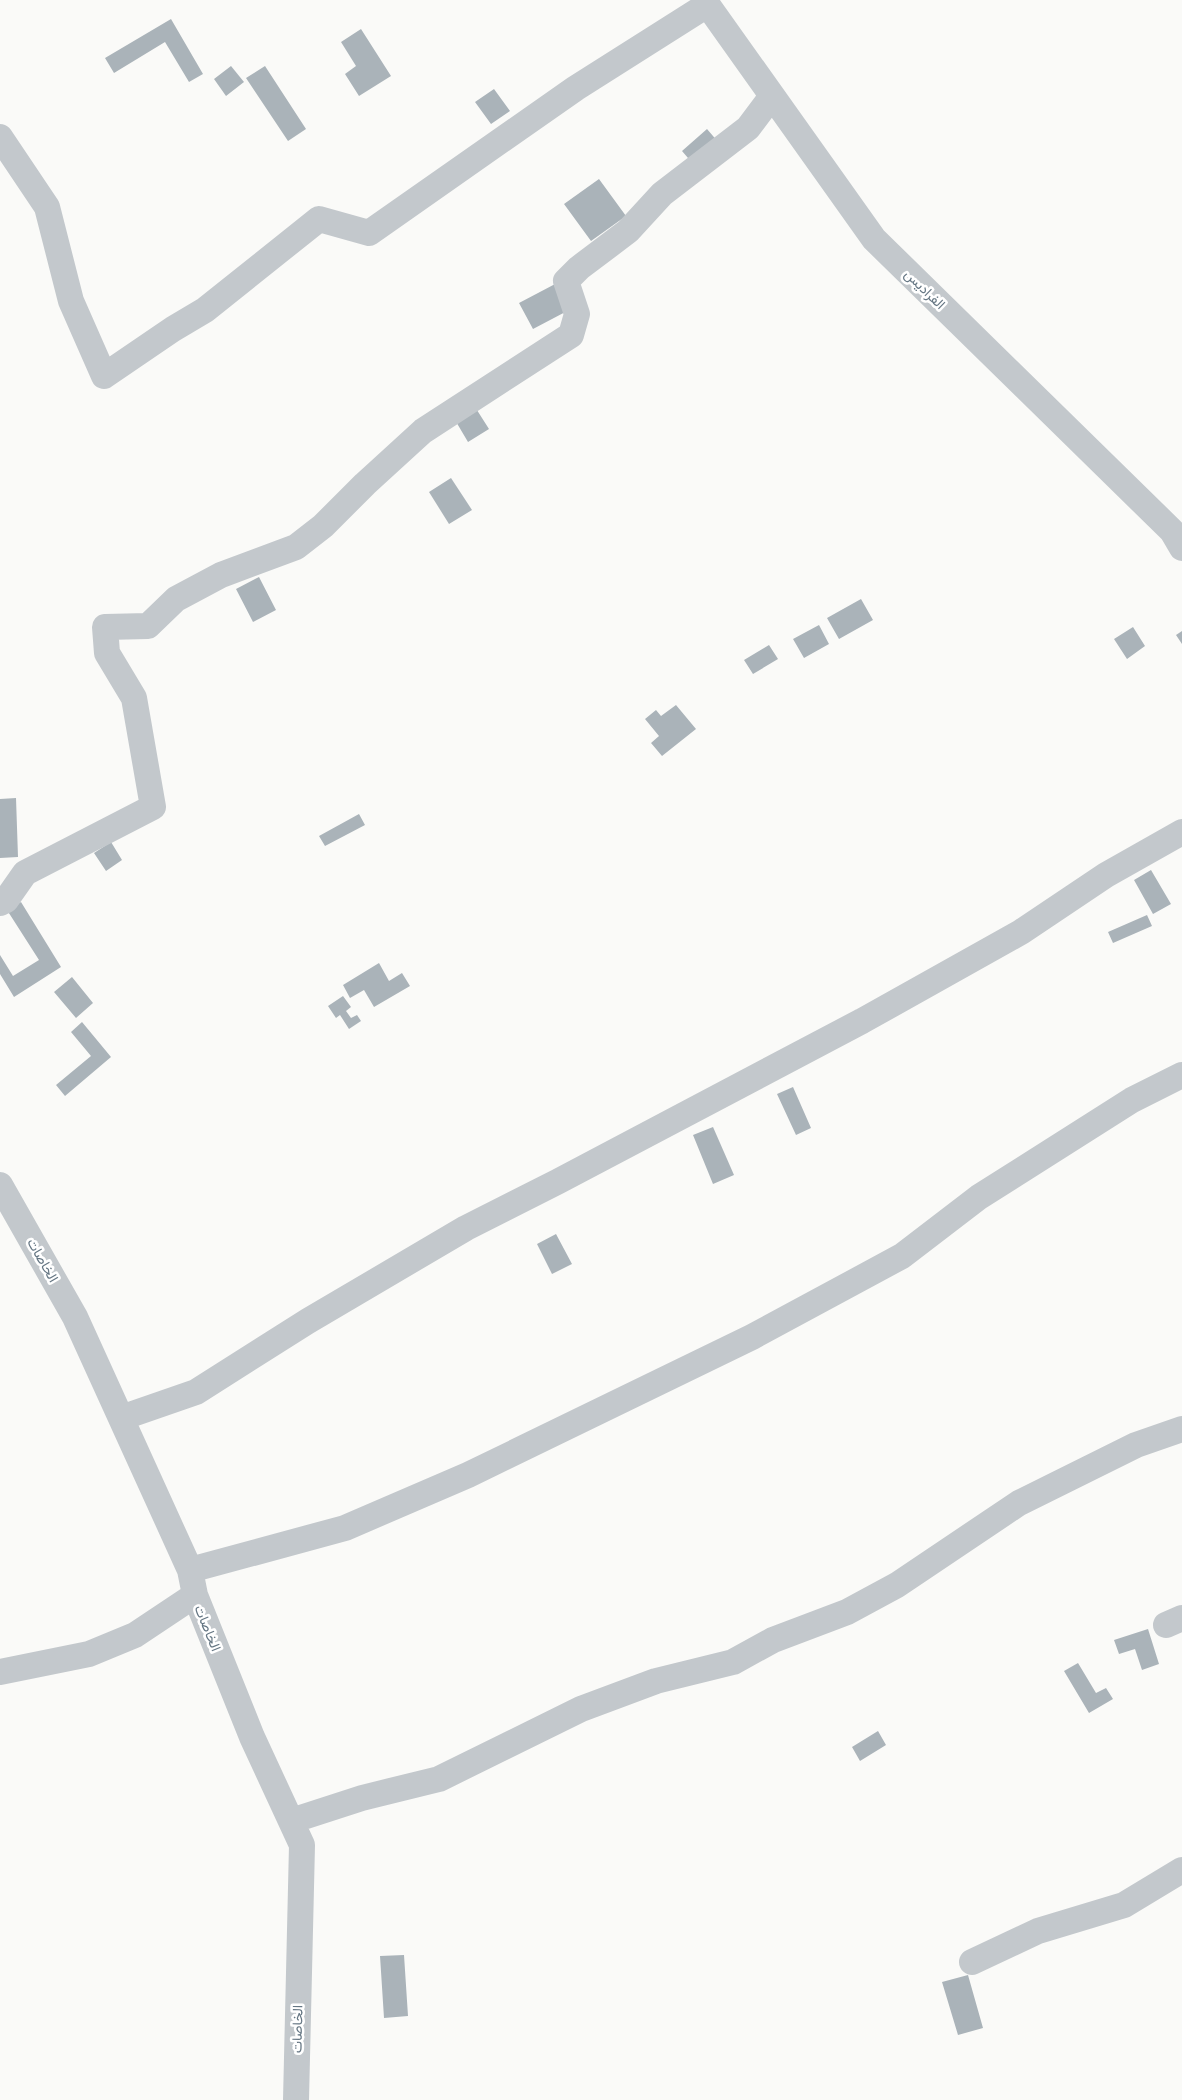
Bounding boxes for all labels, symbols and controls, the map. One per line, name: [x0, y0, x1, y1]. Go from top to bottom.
street label: الفراديس: [901, 265, 949, 313]
street label: الخاصات: [23, 1235, 63, 1285]
street label: الخاصات: [191, 1602, 225, 1654]
street label: الخاصات: [288, 2005, 306, 2053]

